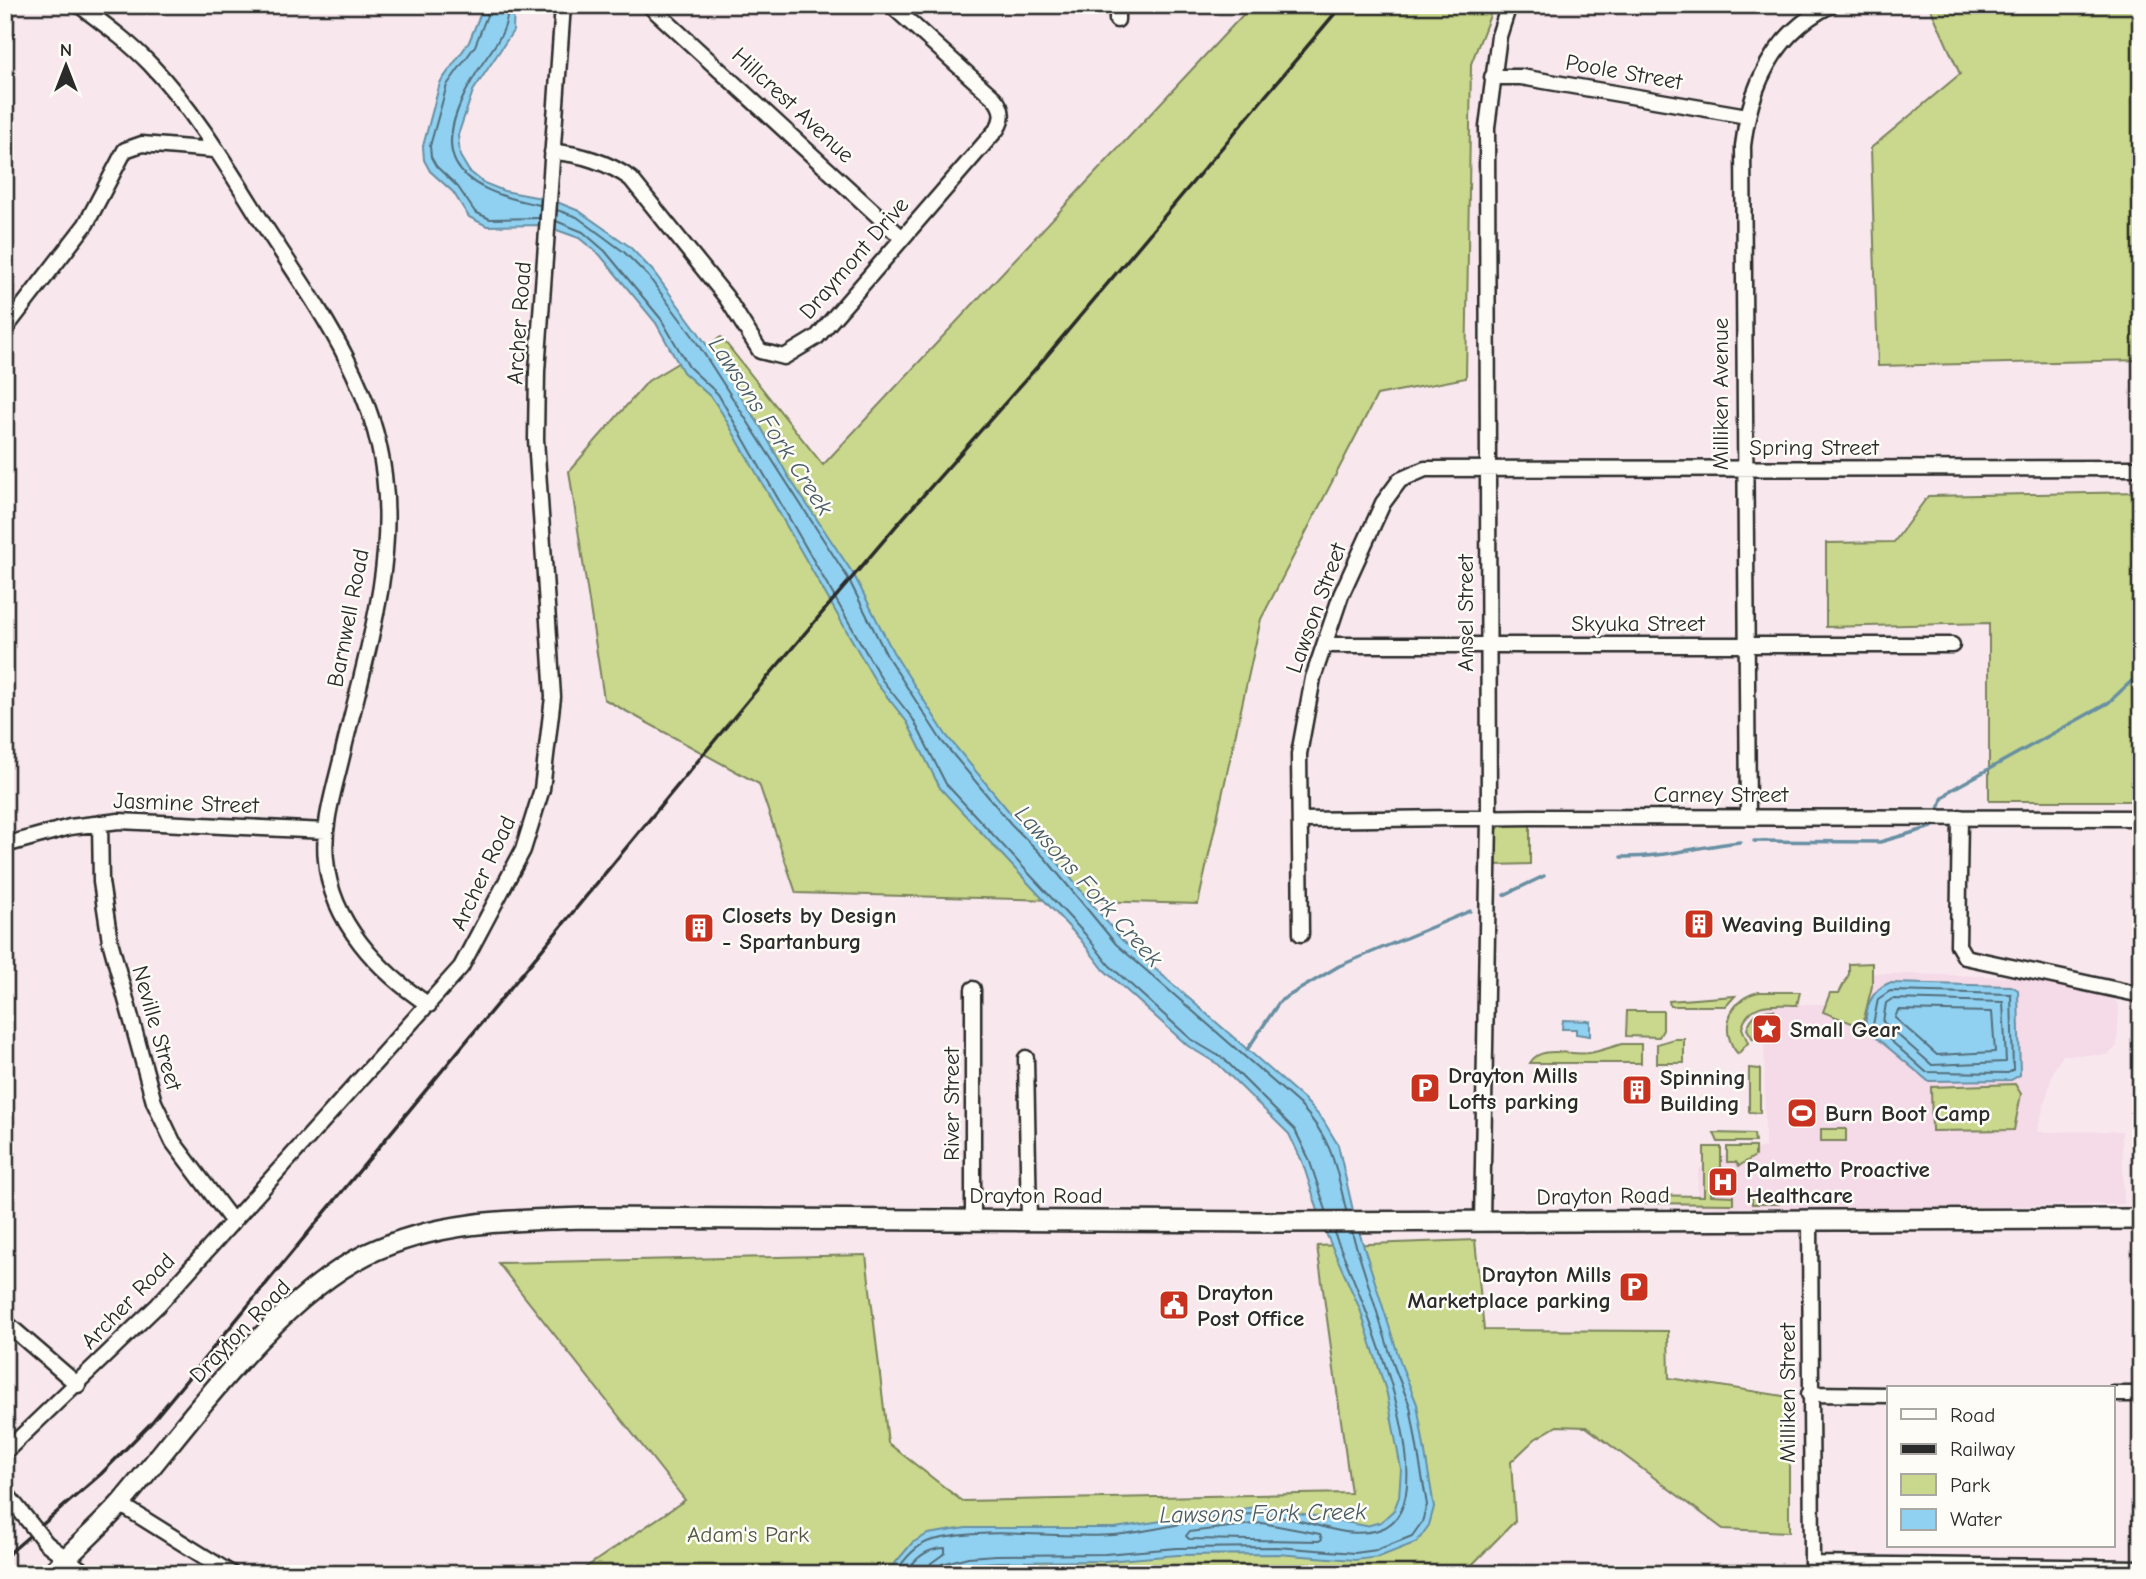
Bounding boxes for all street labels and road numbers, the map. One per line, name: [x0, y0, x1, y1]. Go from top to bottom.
street label: Hillcrest Avenue: [726, 42, 860, 168]
street label: Poole Street: [1564, 48, 1686, 96]
street label: Draymont Drive: [794, 191, 914, 325]
street label: Archer Road: [501, 261, 537, 385]
street label: Milliken Avenue: [1707, 318, 1734, 470]
street label: Spring Street: [1749, 434, 1880, 461]
street label: Lawson Street: [1280, 538, 1352, 677]
street label: Barnwell Road: [321, 547, 375, 689]
street label: Ansel Street: [1452, 553, 1479, 672]
street label: Skyuka Street: [1571, 610, 1706, 637]
street label: Carney Street: [1654, 781, 1790, 808]
street label: Jasmine Street: [113, 787, 261, 819]
street label: Archer Road: [445, 811, 521, 935]
street label: Neville Street: [126, 963, 188, 1095]
street label: River Street: [938, 1046, 965, 1161]
street label: Drayton Road: [1536, 1181, 1670, 1211]
street label: Drayton Road: [969, 1182, 1103, 1209]
street label: Archer Road: [75, 1247, 181, 1355]
street label: Drayton Road: [184, 1274, 296, 1388]
street label: Milliken Street: [1774, 1322, 1801, 1463]

